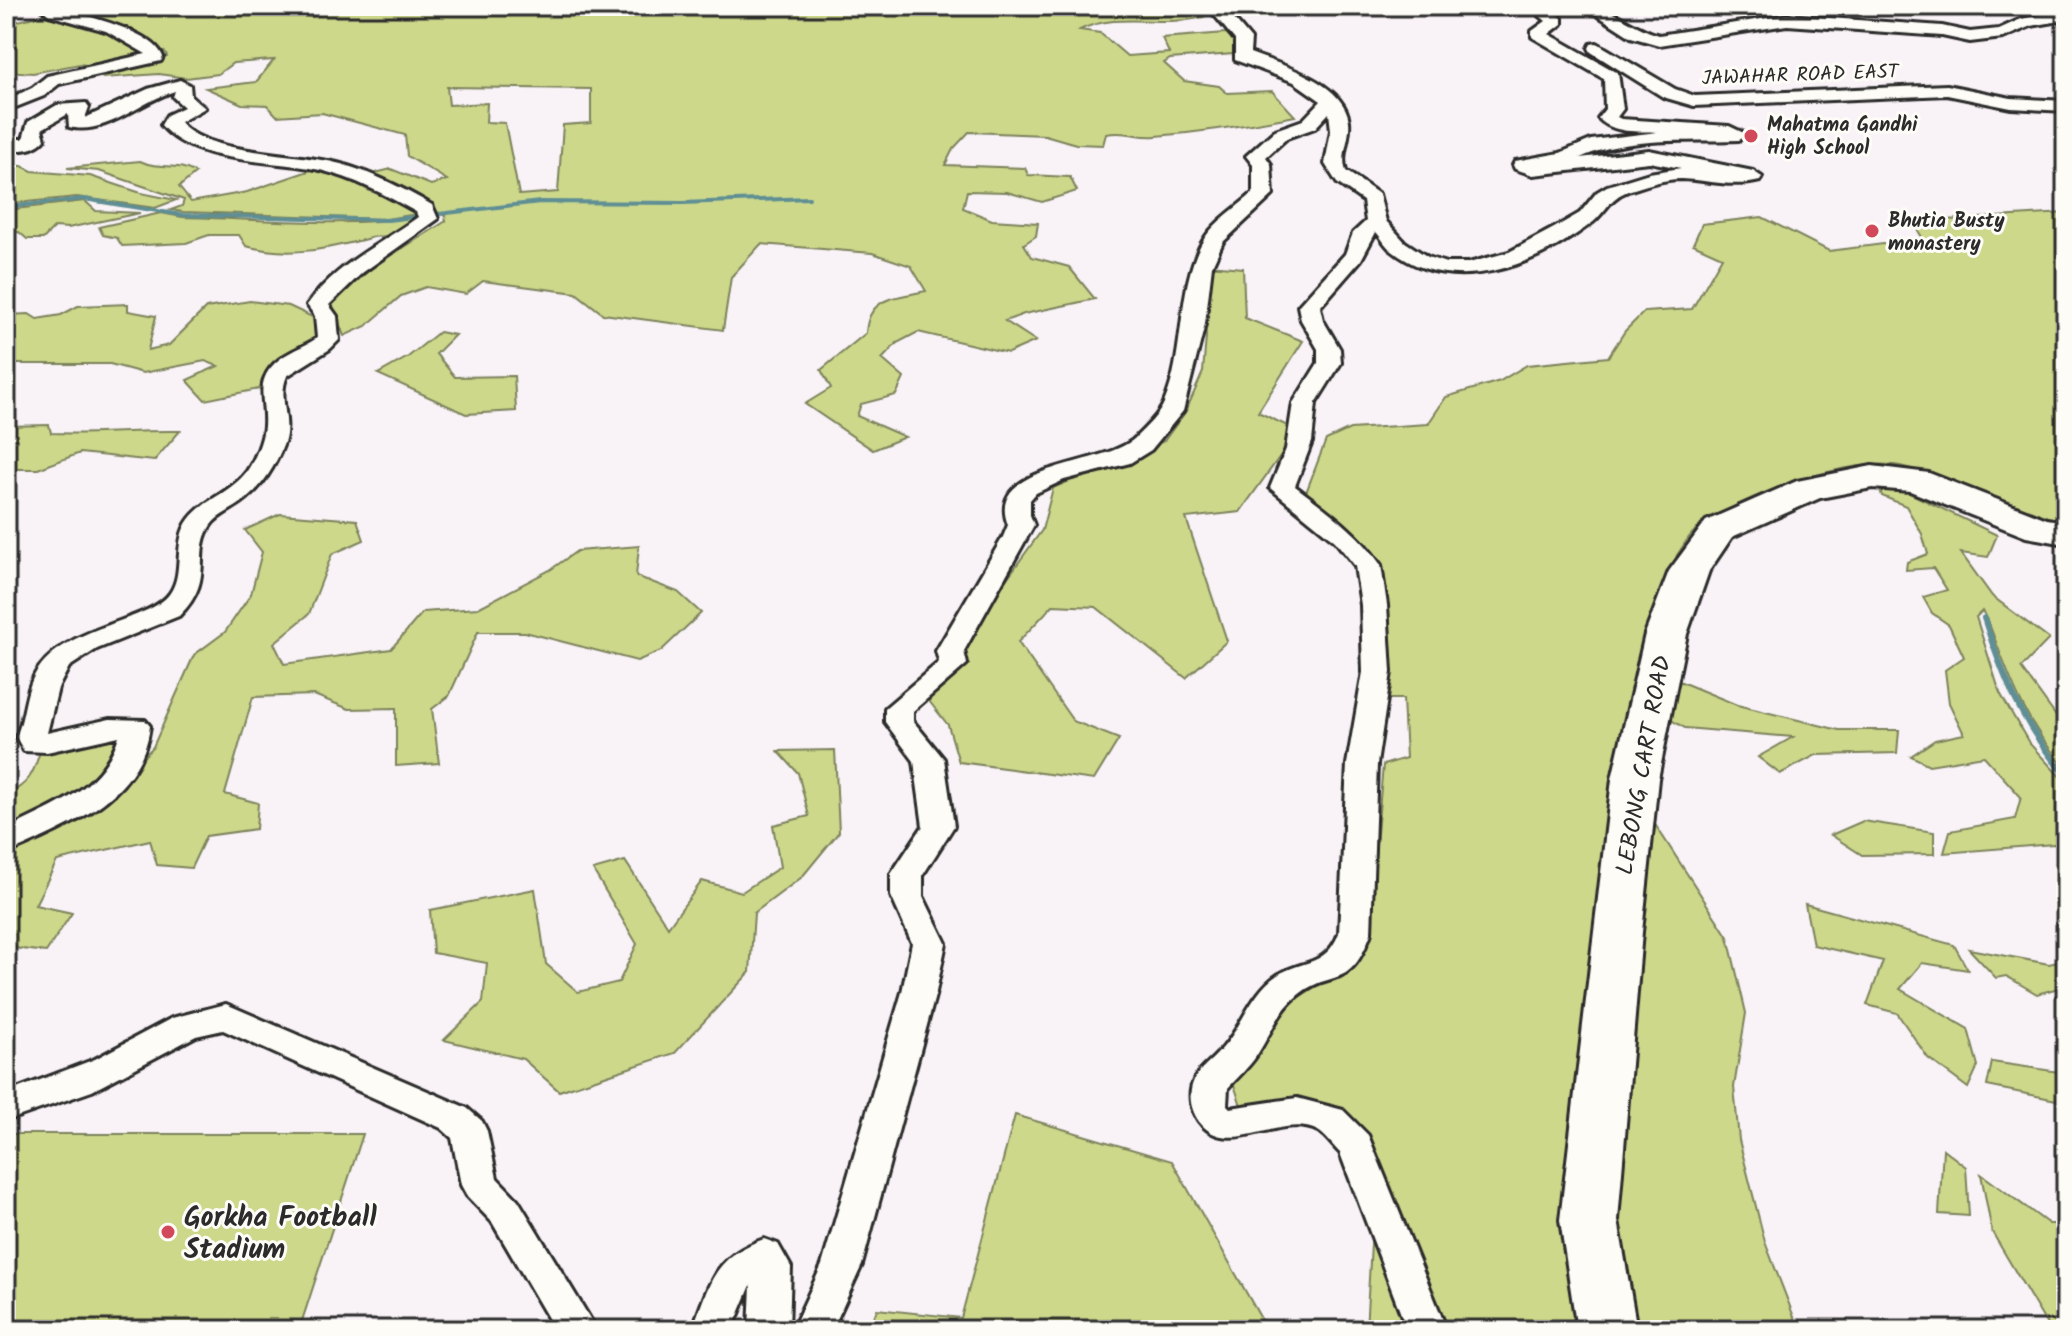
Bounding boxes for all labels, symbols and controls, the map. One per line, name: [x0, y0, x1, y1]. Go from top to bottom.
street label: JAWAHAR ROAD EAST: [1701, 56, 1901, 95]
place label: Mahatma Gandhi High School: [1767, 110, 1918, 165]
marker: Mahatma Gandhi High School: [1742, 127, 1760, 145]
place label: Bhutia Busty monastery: [1888, 206, 2005, 261]
marker: Bhutia Busty monastery: [1863, 222, 1881, 240]
street label: LEBONG CART ROAD: [1606, 653, 1683, 878]
place label: Gorkha Football Stadium: [184, 1196, 377, 1273]
marker: Gorkha Football Stadium: [159, 1223, 177, 1241]

